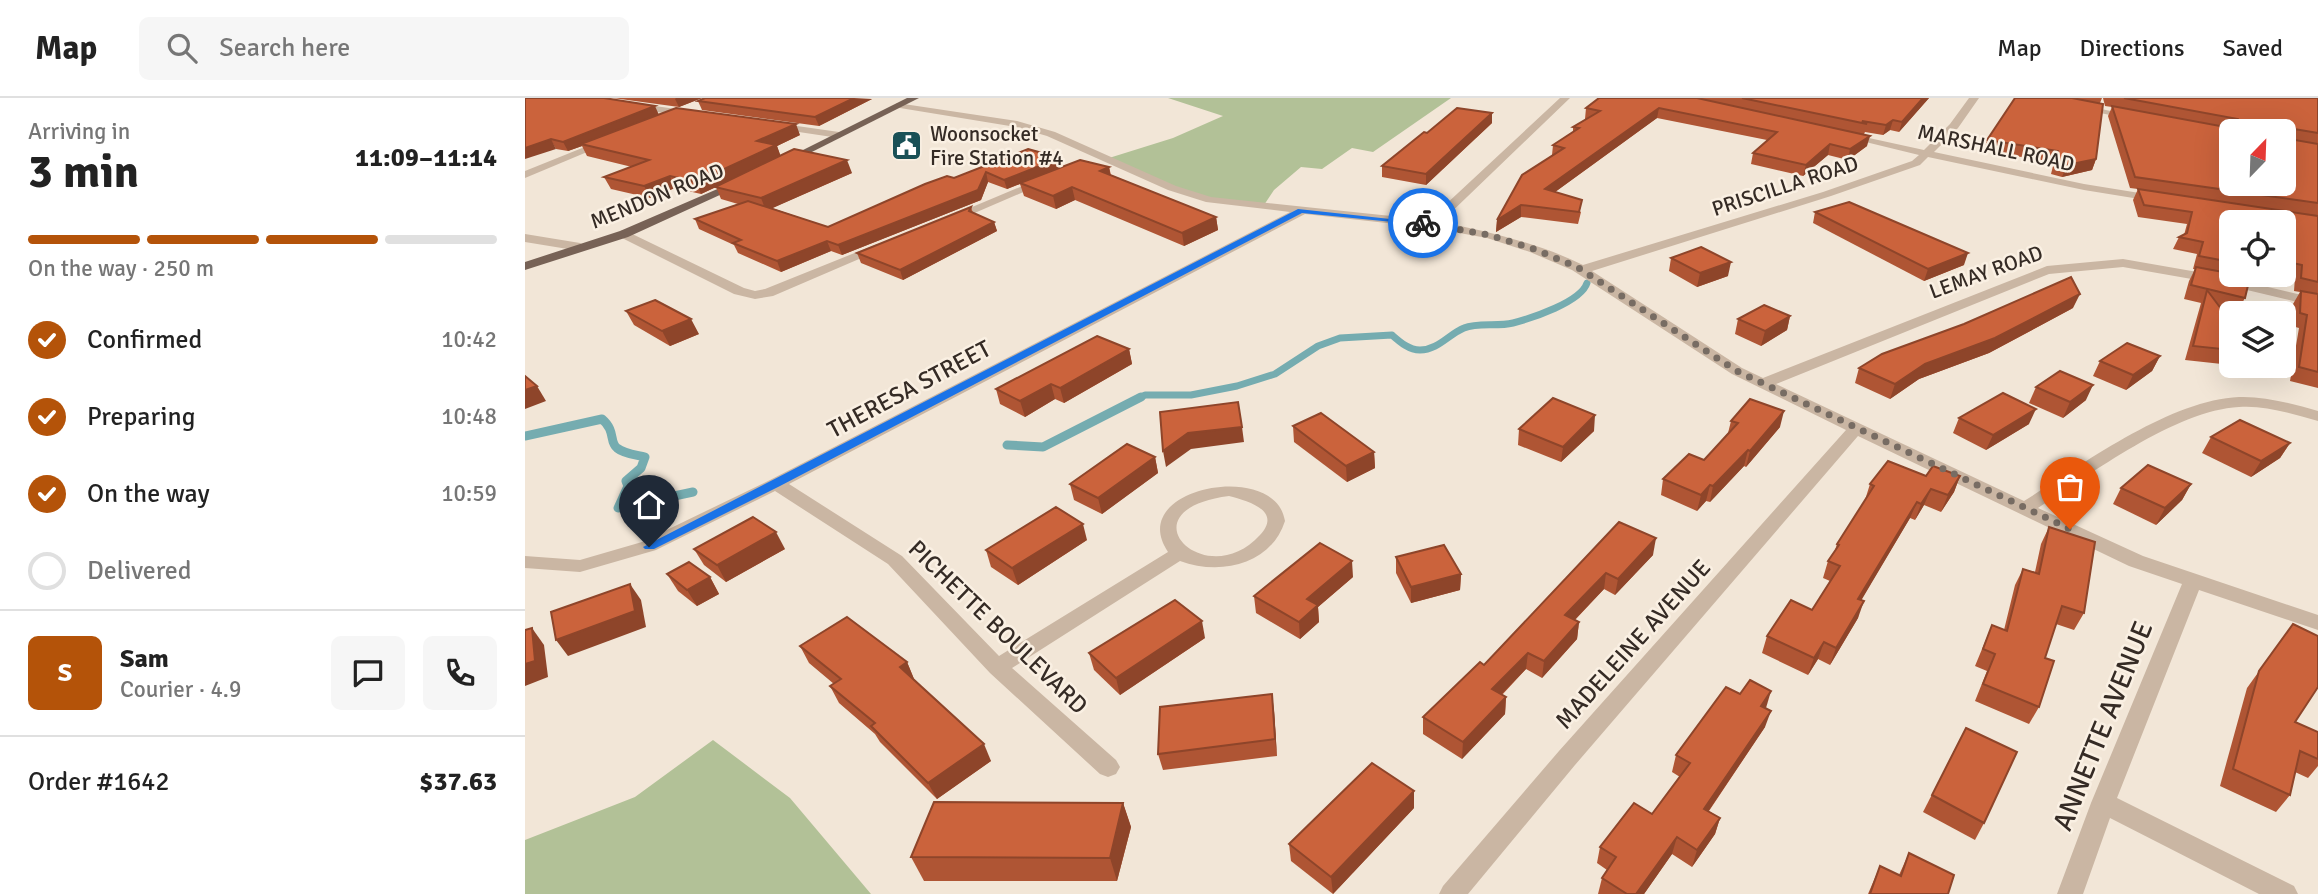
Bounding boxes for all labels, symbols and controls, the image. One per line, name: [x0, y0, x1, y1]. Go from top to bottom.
search box: [139, 17, 629, 80]
text: Map: [35, 28, 97, 69]
icon: search: [163, 29, 201, 67]
text: Search here: [219, 32, 350, 64]
text: Map: [1997, 33, 2042, 63]
text: Directions: [2080, 33, 2185, 63]
text: Saved: [2223, 33, 2283, 63]
text: Arriving in: [28, 117, 130, 146]
street label: MARSHALL ROAD: [1915, 119, 2077, 177]
north arrow: [2219, 119, 2296, 196]
map controls: [2219, 119, 2296, 378]
place label: Woonsocket Fire Station #4: [930, 121, 1064, 171]
public building icon: Woonsocket Fire Station #4: [890, 129, 924, 163]
text: 11:09–11:14: [355, 142, 497, 174]
text: 3 min: [28, 144, 139, 200]
street label: PRISCILLA ROAD: [1709, 150, 1861, 222]
street label: MENDON ROAD: [586, 157, 728, 235]
courier: [1388, 188, 1458, 258]
icon: bike: [1404, 204, 1442, 242]
button: locate: [2219, 210, 2296, 287]
street label: LEMAY ROAD: [1926, 239, 2046, 305]
text: On the way · 250 m: [28, 254, 214, 283]
button: layers: [2219, 301, 2296, 378]
icon: check: [28, 321, 66, 359]
text: Confirmed: [87, 324, 202, 356]
text: 10:42: [441, 325, 497, 354]
street label: THERESA STREET: [822, 333, 996, 445]
icon: check: [28, 398, 66, 436]
text: Preparing: [87, 401, 195, 433]
text: 10:48: [441, 402, 497, 431]
pin: [2040, 457, 2100, 529]
icon: bag: [2051, 468, 2089, 506]
icon: check: [28, 475, 66, 513]
pin: [619, 475, 679, 547]
text: On the way: [87, 478, 210, 510]
text: 10:59: [441, 479, 497, 508]
icon: home: [630, 486, 668, 524]
street label: PICHETTE BOULEVARD: [902, 534, 1094, 720]
street label: MADELEINE AVENUE: [1549, 553, 1717, 735]
text: Delivered: [87, 555, 192, 587]
street label: ANNETTE AVENUE: [2046, 616, 2160, 836]
button: chat: [331, 636, 405, 710]
button: phone: [423, 636, 497, 710]
text: Sam: [120, 643, 169, 675]
text: S: [58, 657, 72, 689]
text: Courier · 4.9: [120, 675, 241, 704]
text: Order #1642: [28, 766, 169, 798]
text: $37.63: [419, 766, 497, 798]

